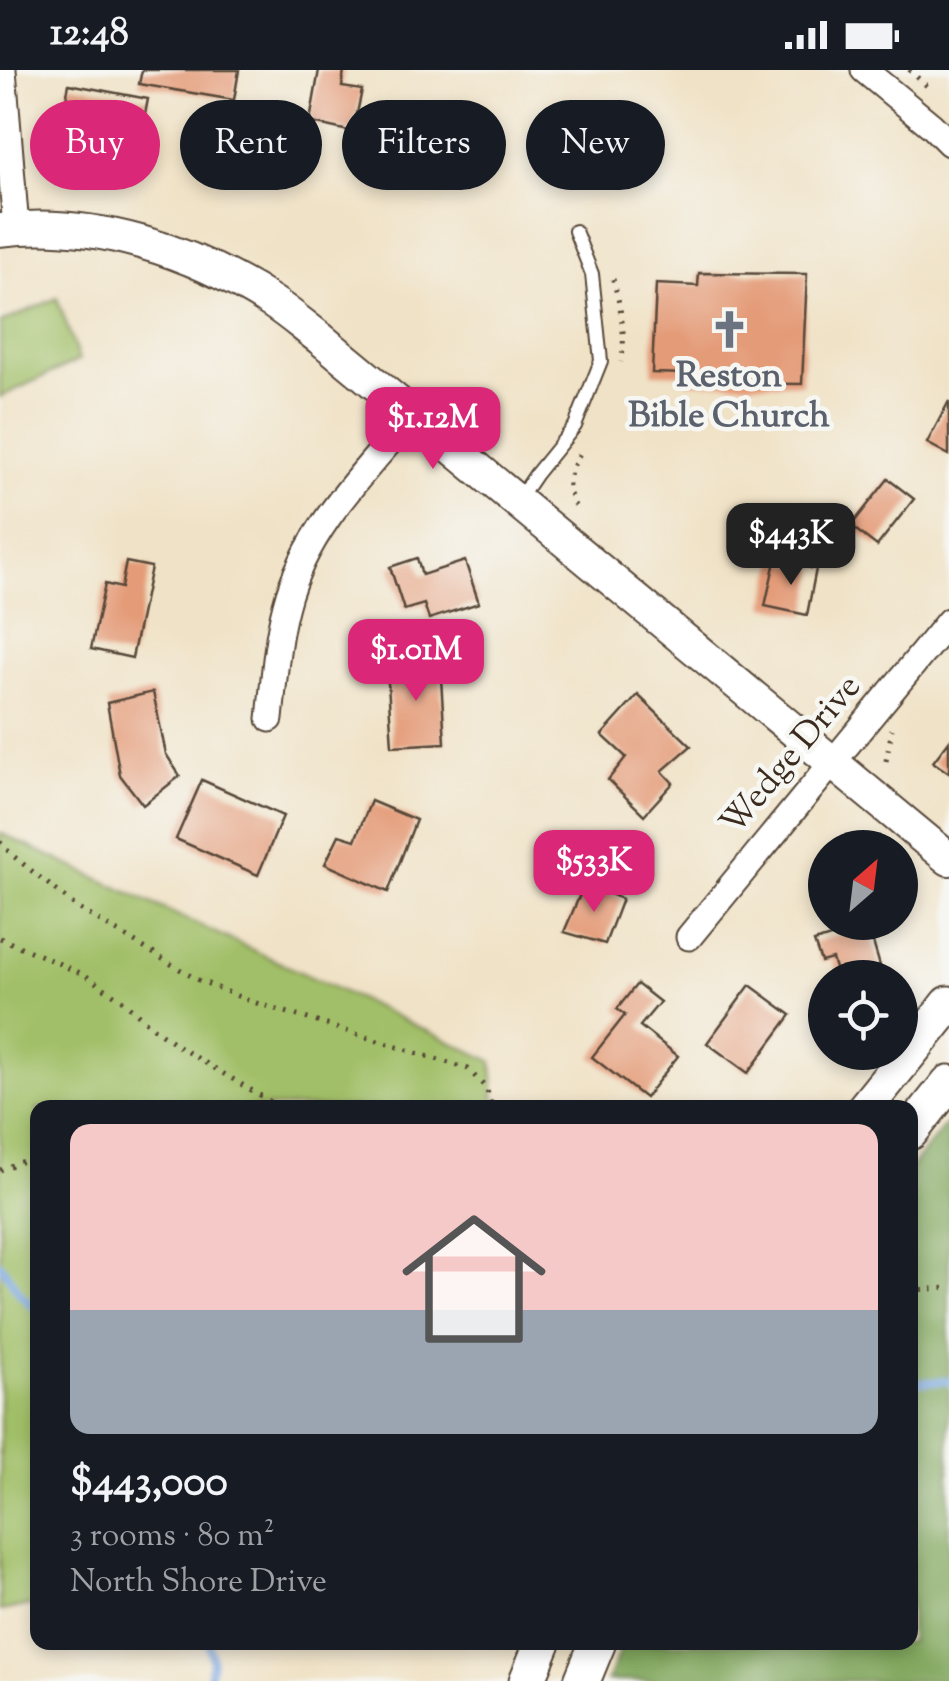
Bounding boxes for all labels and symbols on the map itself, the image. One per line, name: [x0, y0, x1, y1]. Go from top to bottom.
church icon: Reston Bible Church: [708, 309, 750, 351]
place label: Reston Bible Church: [628, 352, 830, 443]
pin: $1.12M: [352, 387, 514, 472]
pin: $443K: [721, 503, 861, 588]
pin: $1.01M: [335, 619, 497, 704]
street label: Wedge Drive: [709, 665, 875, 847]
pin: $533K: [524, 830, 664, 915]
north arrow: [808, 830, 918, 940]

